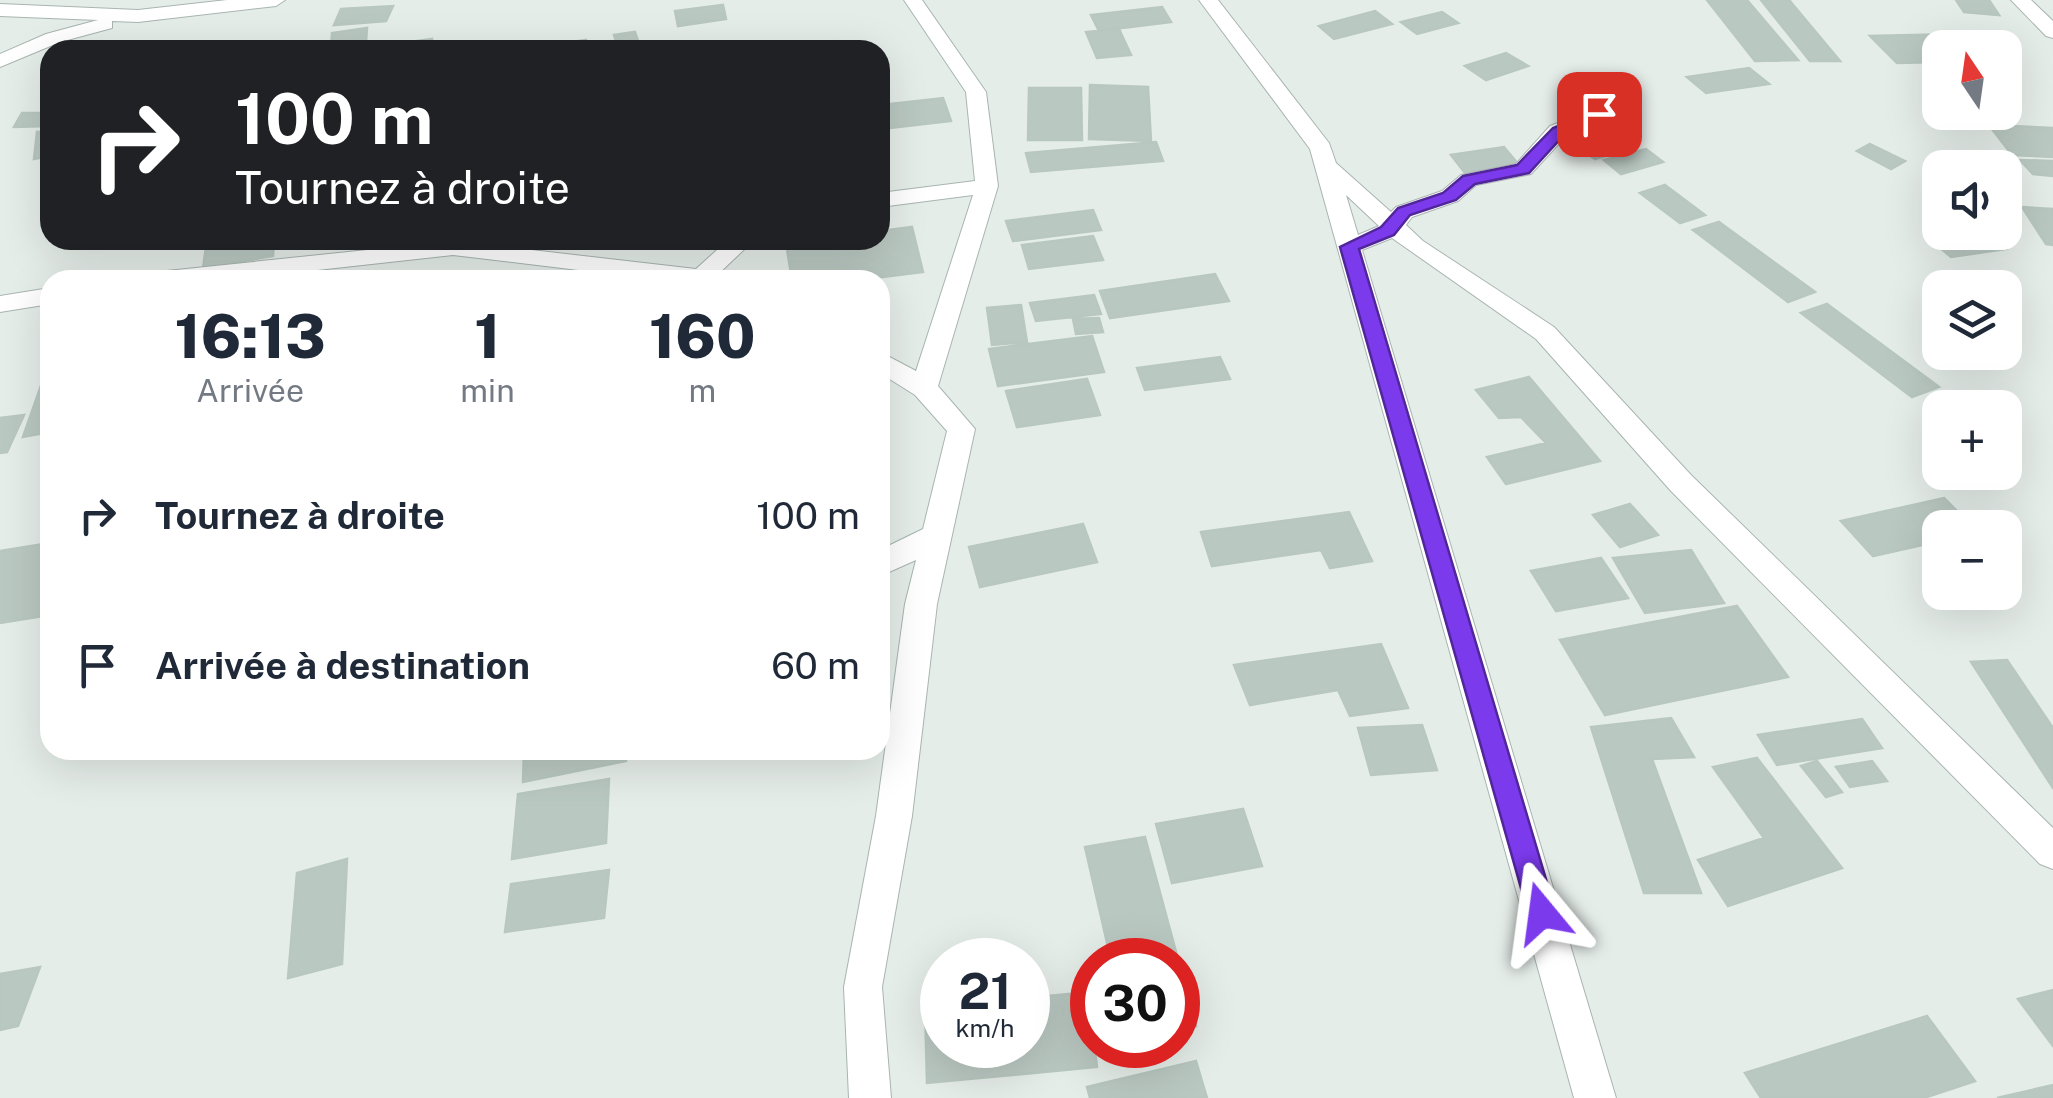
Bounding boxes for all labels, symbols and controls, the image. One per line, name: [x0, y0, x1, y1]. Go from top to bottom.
north arrow: [1922, 30, 2022, 130]
map controls: [1922, 30, 2022, 610]
pin: [1557, 72, 1642, 157]
text: 100 m: [235, 77, 433, 160]
icon: right: [70, 80, 200, 210]
icon: arrive: [1572, 87, 1627, 142]
button: sound: [1922, 150, 2022, 250]
text: Tournez à droite: [235, 161, 570, 214]
button: layers: [1922, 270, 2022, 370]
text: 16:13: [174, 301, 326, 372]
text: 1: [474, 301, 501, 372]
text: 160: [649, 301, 756, 372]
text: Arrivée: [196, 372, 304, 409]
text: min: [460, 372, 515, 409]
text: m: [688, 372, 716, 409]
button: +: [1922, 390, 2022, 490]
icon: right: [70, 488, 125, 543]
text: Tournez à droite: [155, 493, 445, 538]
text: 100 m: [756, 493, 860, 538]
button: −: [1922, 510, 2022, 610]
icon: arrive: [70, 638, 125, 693]
text: Arrivée à destination: [155, 643, 530, 688]
text: 60 m: [771, 643, 860, 688]
position arrow: [1490, 861, 1594, 965]
speed limit sign: 30: [1070, 938, 1200, 1068]
text: 21: [958, 961, 1012, 1020]
text: km/h: [956, 1013, 1014, 1043]

